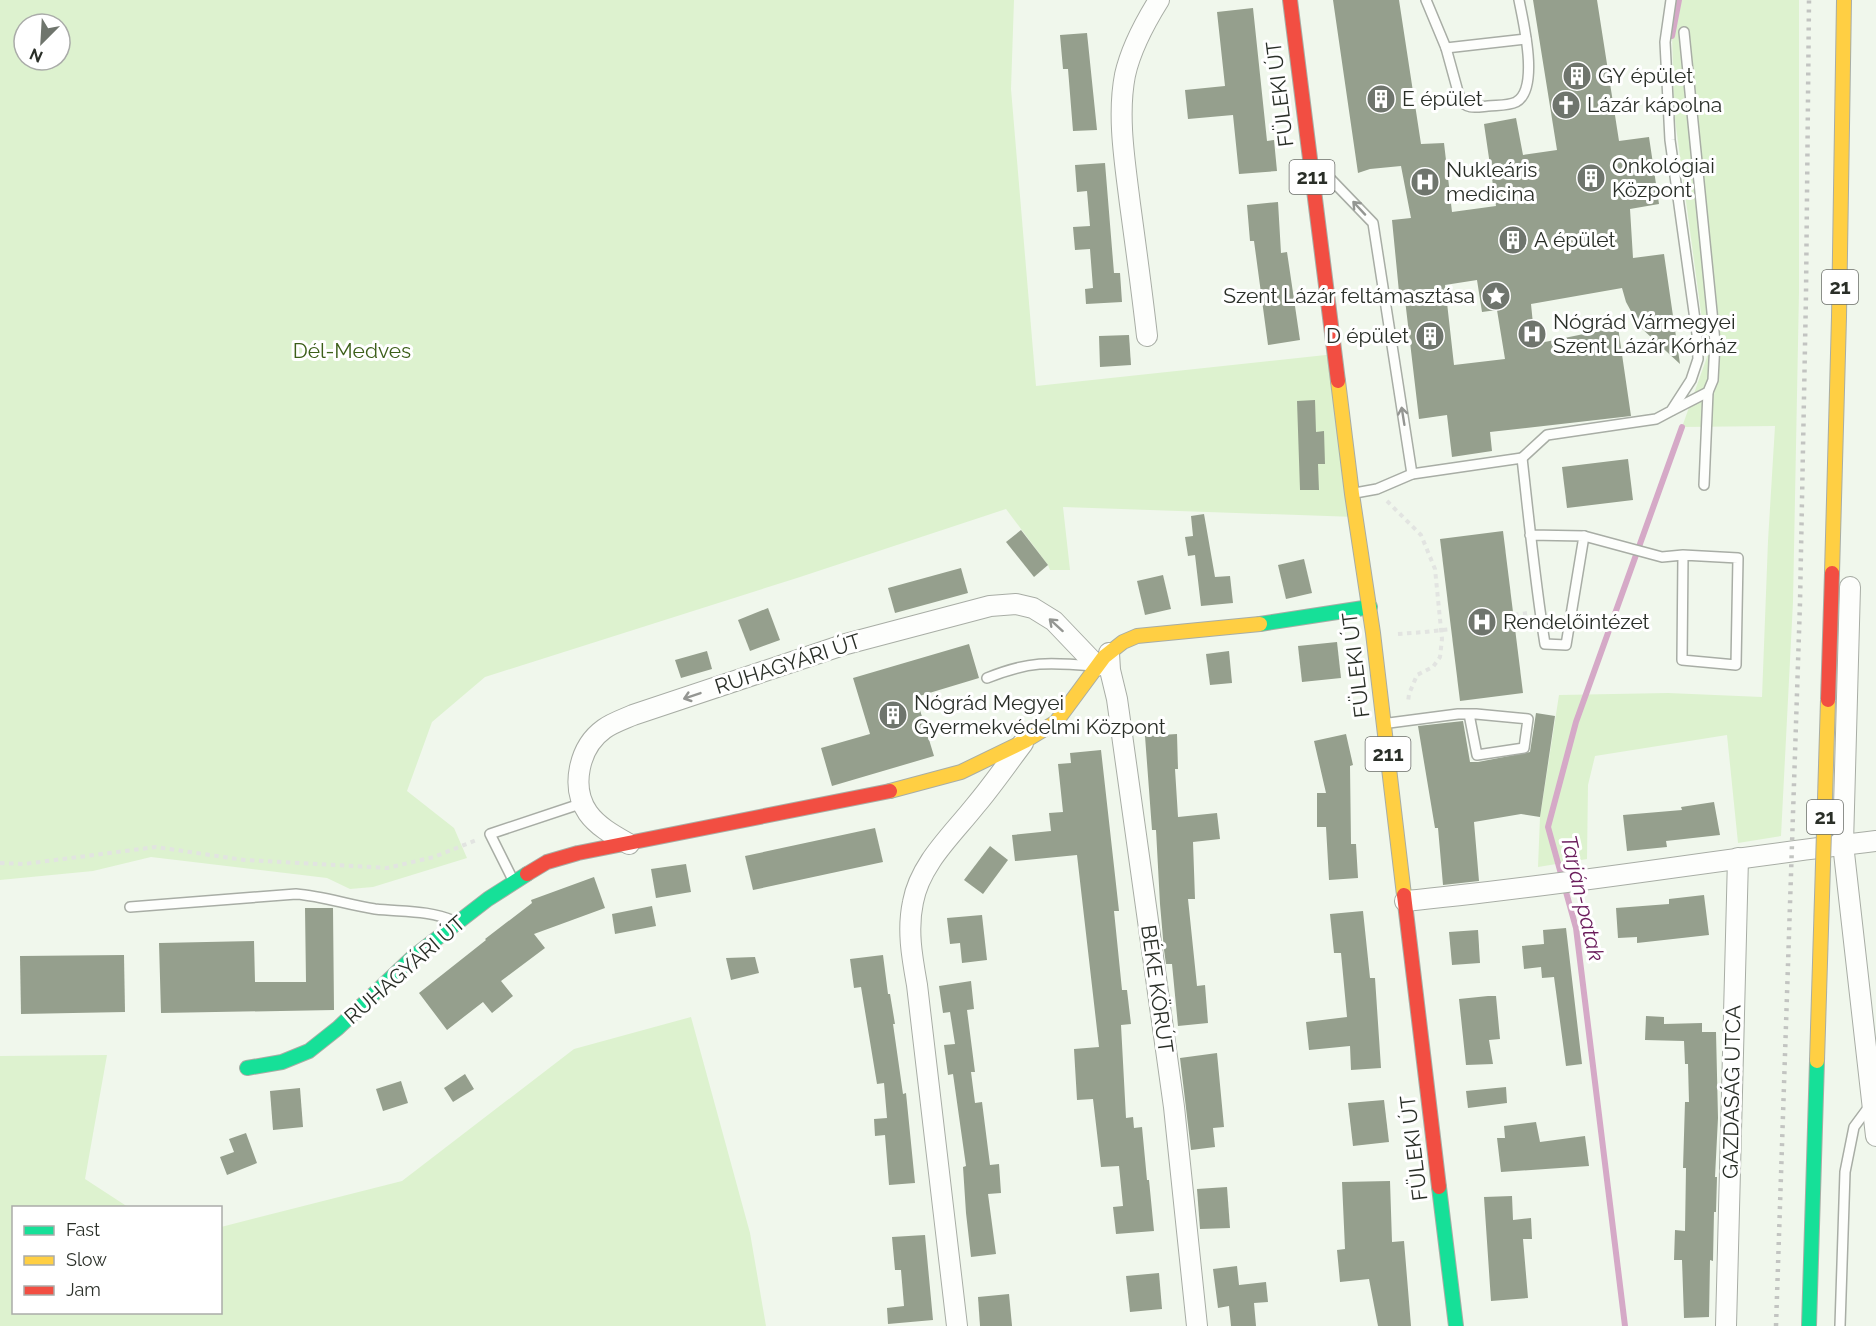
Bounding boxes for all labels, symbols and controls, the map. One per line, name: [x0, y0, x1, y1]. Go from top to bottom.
north arrow: [12, 12, 72, 72]
street label: FÜLEKI ÚT: [1261, 40, 1298, 148]
text: N: [27, 44, 46, 66]
building icon: GY épület: [1561, 60, 1593, 92]
place label: GY épület: [1598, 63, 1693, 88]
building icon: E épület: [1365, 83, 1397, 115]
place label: E épület: [1402, 86, 1483, 111]
church icon: Lázár kápolna: [1550, 89, 1582, 121]
place label: Lázár kápolna: [1587, 92, 1722, 117]
place label: Onkológiai Központ: [1612, 153, 1715, 202]
place label: Nukleáris medicina: [1446, 157, 1537, 206]
road number: 211: [1290, 160, 1334, 194]
building icon: Onkológiai Központ: [1575, 162, 1607, 194]
hospital icon: Nukleáris medicina: [1409, 166, 1441, 198]
one-way arrow: [1352, 200, 1366, 215]
building icon: A épület: [1497, 224, 1529, 256]
place label: A épület: [1534, 227, 1616, 252]
road number: 21: [1822, 270, 1858, 304]
place icon: Szent Lázár feltámasztása: [1480, 280, 1512, 312]
place label: Szent Lázár feltámasztása: [1223, 283, 1475, 308]
place label: Nógrád Vármegyei Szent Lázár Kórház: [1553, 309, 1737, 358]
hospital icon: Nógrád Vármegyei Szent Lázár Kórház: [1516, 318, 1548, 350]
building icon: D épület: [1414, 320, 1446, 352]
place label: D épület: [1326, 323, 1409, 348]
park label: Dél-Medves: [293, 338, 411, 363]
one-way arrow: [1397, 407, 1408, 426]
hospital icon: Rendelőintézet: [1466, 606, 1498, 638]
place label: Rendelőintézet: [1503, 609, 1650, 634]
street label: FÜLEKI ÚT: [1337, 611, 1374, 719]
one-way arrow: [1049, 618, 1064, 632]
street label: RUHAGYÁRI ÚT: [712, 628, 864, 699]
place label: Nógrád Megyei Gyermekvédelmi Központ: [914, 690, 1166, 739]
one-way arrow: [683, 691, 702, 702]
building icon: Nógrád Megyei Gyermekvédelmi Központ: [877, 699, 909, 731]
road number: 211: [1366, 737, 1410, 771]
road number: 21: [1807, 800, 1843, 834]
water label: Tarján-patak: [1556, 832, 1610, 964]
street label: RUHAGYÁRI ÚT: [339, 910, 470, 1029]
street label: BÉKE KÖRÚT: [1136, 923, 1179, 1055]
street label: GAZDASÁG UTCA: [1717, 1005, 1746, 1179]
street label: FÜLEKI ÚT: [1395, 1094, 1432, 1202]
legend: [12, 1206, 222, 1314]
text: Fast: [66, 1219, 100, 1240]
text: Slow: [66, 1249, 107, 1270]
text: Jam: [66, 1279, 101, 1300]

